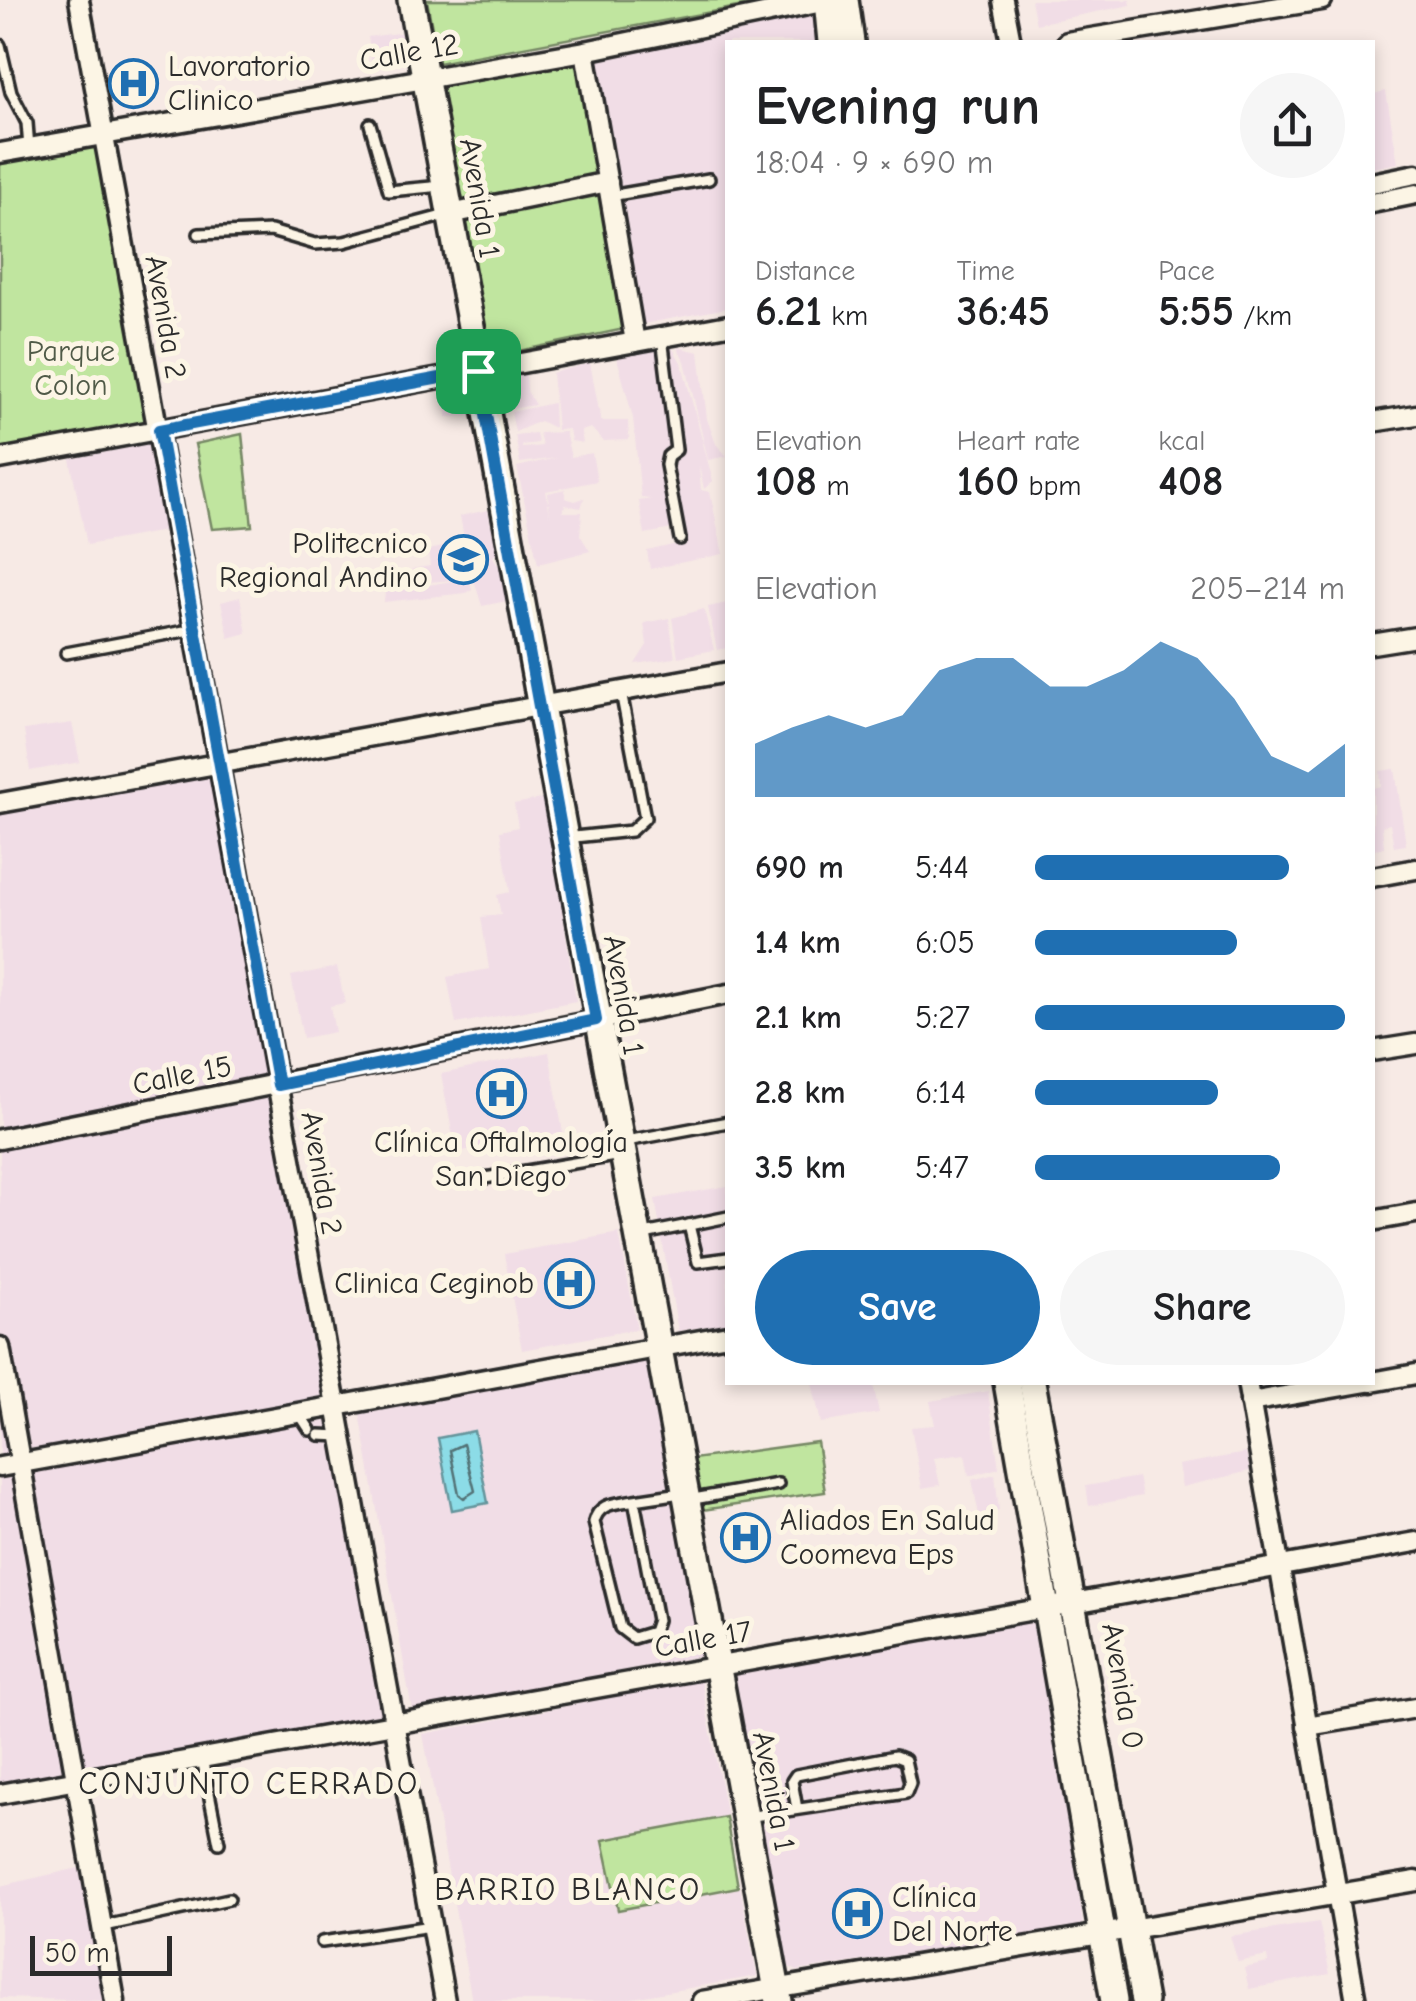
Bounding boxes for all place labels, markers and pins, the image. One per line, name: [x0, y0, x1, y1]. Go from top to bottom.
place label: Lavoratorio Clinico: [168, 49, 311, 118]
hospital icon: Lavoratorio Clinico: [107, 57, 159, 109]
pin: [436, 329, 521, 414]
place label: Politecnico Regional Andino: [219, 526, 428, 595]
school or university icon: Politecnico Regional Andino: [437, 534, 489, 586]
hospital icon: Clínica Oftalmología San Diego: [475, 1067, 527, 1119]
place label: Clínica Oftalmología San Diego: [374, 1125, 628, 1194]
hospital icon: Clinica Ceginob: [543, 1257, 595, 1309]
place label: Clinica Ceginob: [334, 1266, 534, 1301]
place label: Aliados En Salud Coomeva Eps: [780, 1503, 995, 1572]
hospital icon: Aliados En Salud Coomeva Eps: [719, 1511, 771, 1563]
place label: Clínica Del Norte: [892, 1880, 1013, 1949]
hospital icon: Clínica Del Norte: [831, 1888, 883, 1940]

